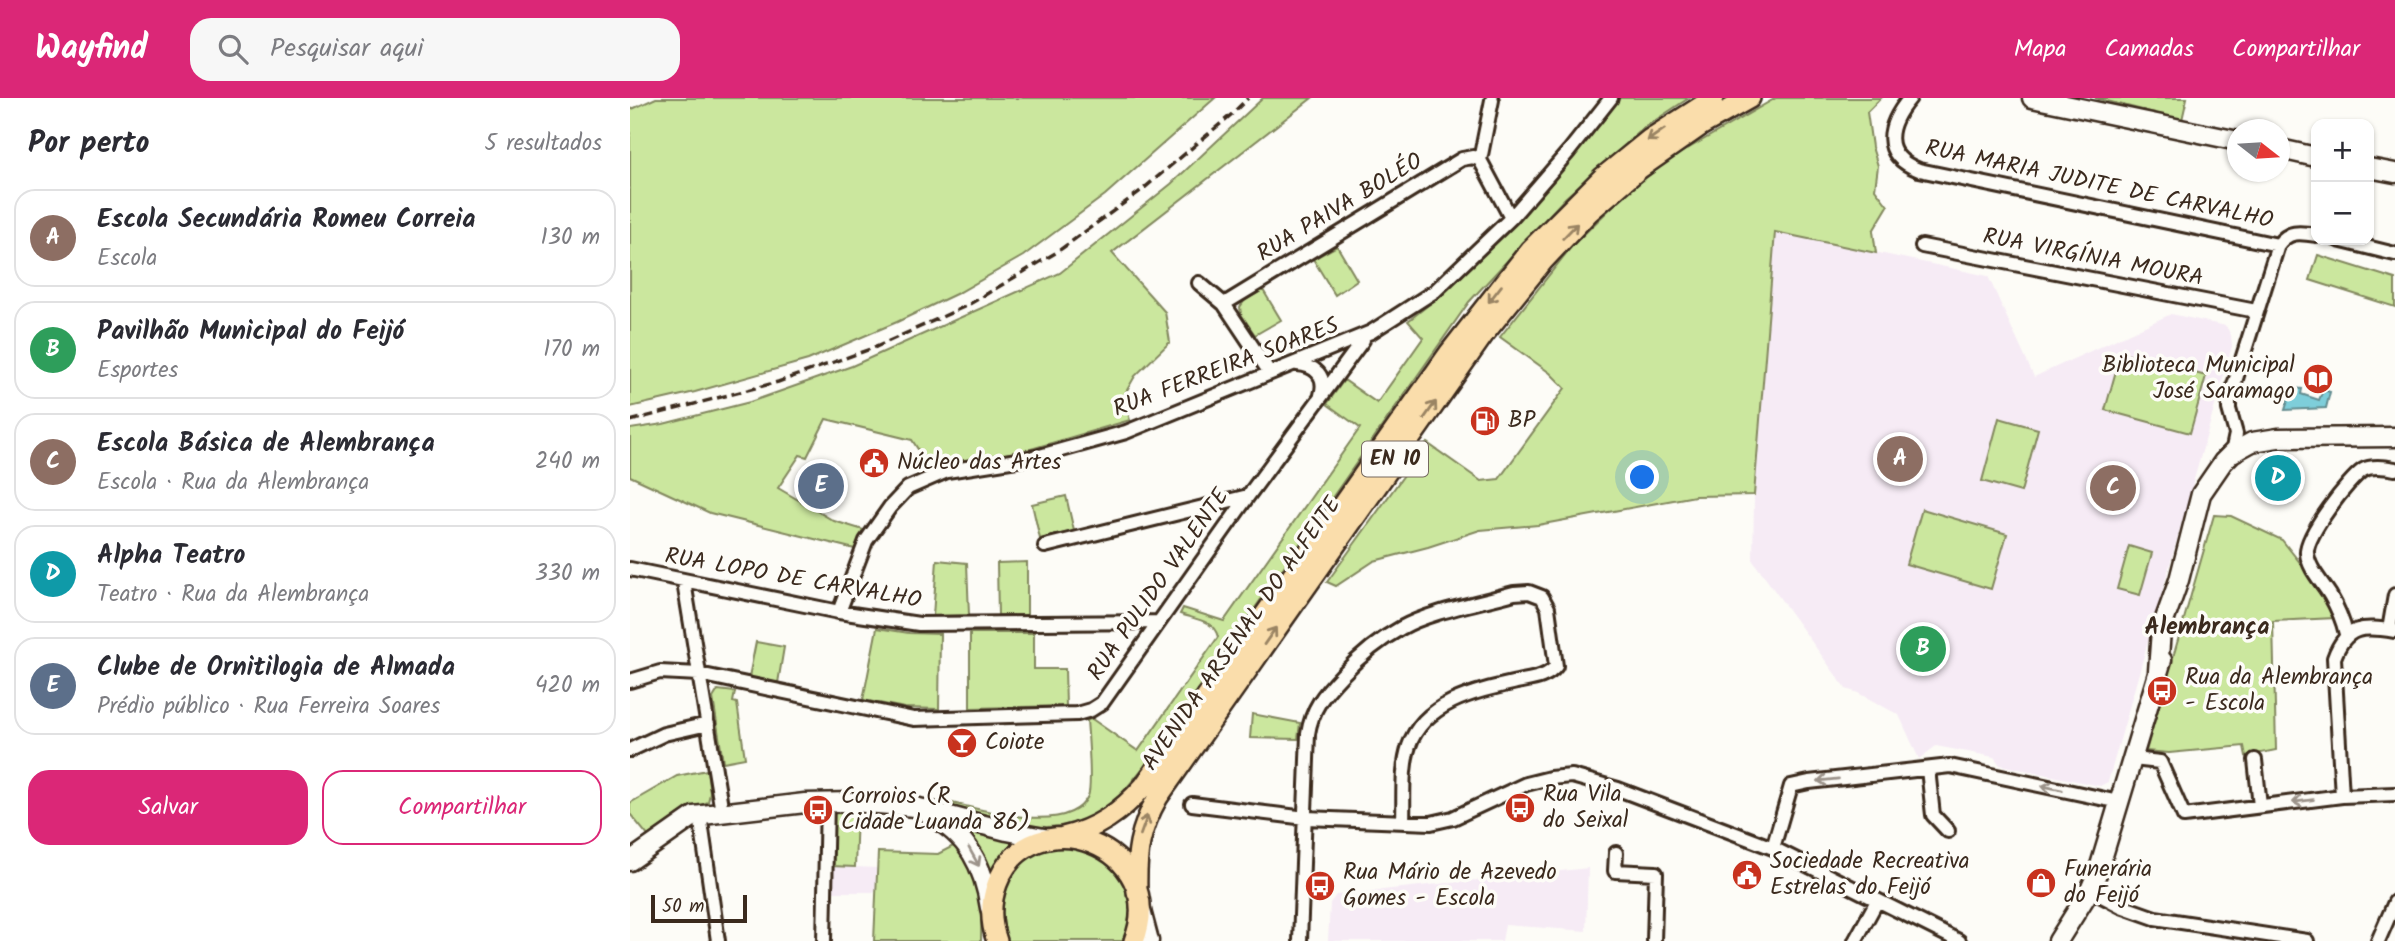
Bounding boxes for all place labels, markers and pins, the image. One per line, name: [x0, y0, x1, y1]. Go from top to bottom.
place label: Biblioteca Municipal José Saramago: [2102, 348, 2295, 410]
library icon: Biblioteca Municipal José Saramago: [2301, 362, 2335, 396]
place label: BP: [1508, 403, 1536, 439]
fuel station icon: BP: [1468, 404, 1502, 438]
pin: A: [1877, 433, 1923, 485]
place label: Núcleo das Artes: [897, 445, 1062, 481]
public building icon: Núcleo das Artes: [857, 446, 891, 480]
pin: D: [2255, 452, 2301, 504]
pin: E: [798, 460, 844, 512]
pin: C: [2090, 462, 2136, 514]
pin: B: [1900, 623, 1946, 675]
place label: Rua da Alembrança - Escola: [2185, 660, 2373, 722]
bus stop icon: Rua da Alembrança - Escola: [2145, 674, 2179, 708]
place label: Coiote: [985, 725, 1044, 761]
bar icon: Coiote: [945, 726, 979, 760]
place label: Rua Vila do Seixal: [1543, 777, 1629, 839]
place label: Corroios (R Cidade Luanda 86): [841, 779, 1030, 841]
bus stop icon: Rua Vila do Seixal: [1503, 791, 1537, 825]
bus stop icon: Corroios (R Cidade Luanda 86): [801, 793, 835, 827]
place label: Sociedade Recreativa Estrelas do Feijó: [1770, 844, 1970, 906]
place label: Funerária do Feijó: [2064, 852, 2152, 914]
place label: Rua Mário de Azevedo Gomes - Escola: [1343, 855, 1557, 917]
public building icon: Sociedade Recreativa Estrelas do Feijó: [1730, 858, 1764, 892]
shop icon: Funerária do Feijó: [2024, 866, 2058, 900]
bus stop icon: Rua Mário de Azevedo Gomes - Escola: [1303, 869, 1337, 903]

